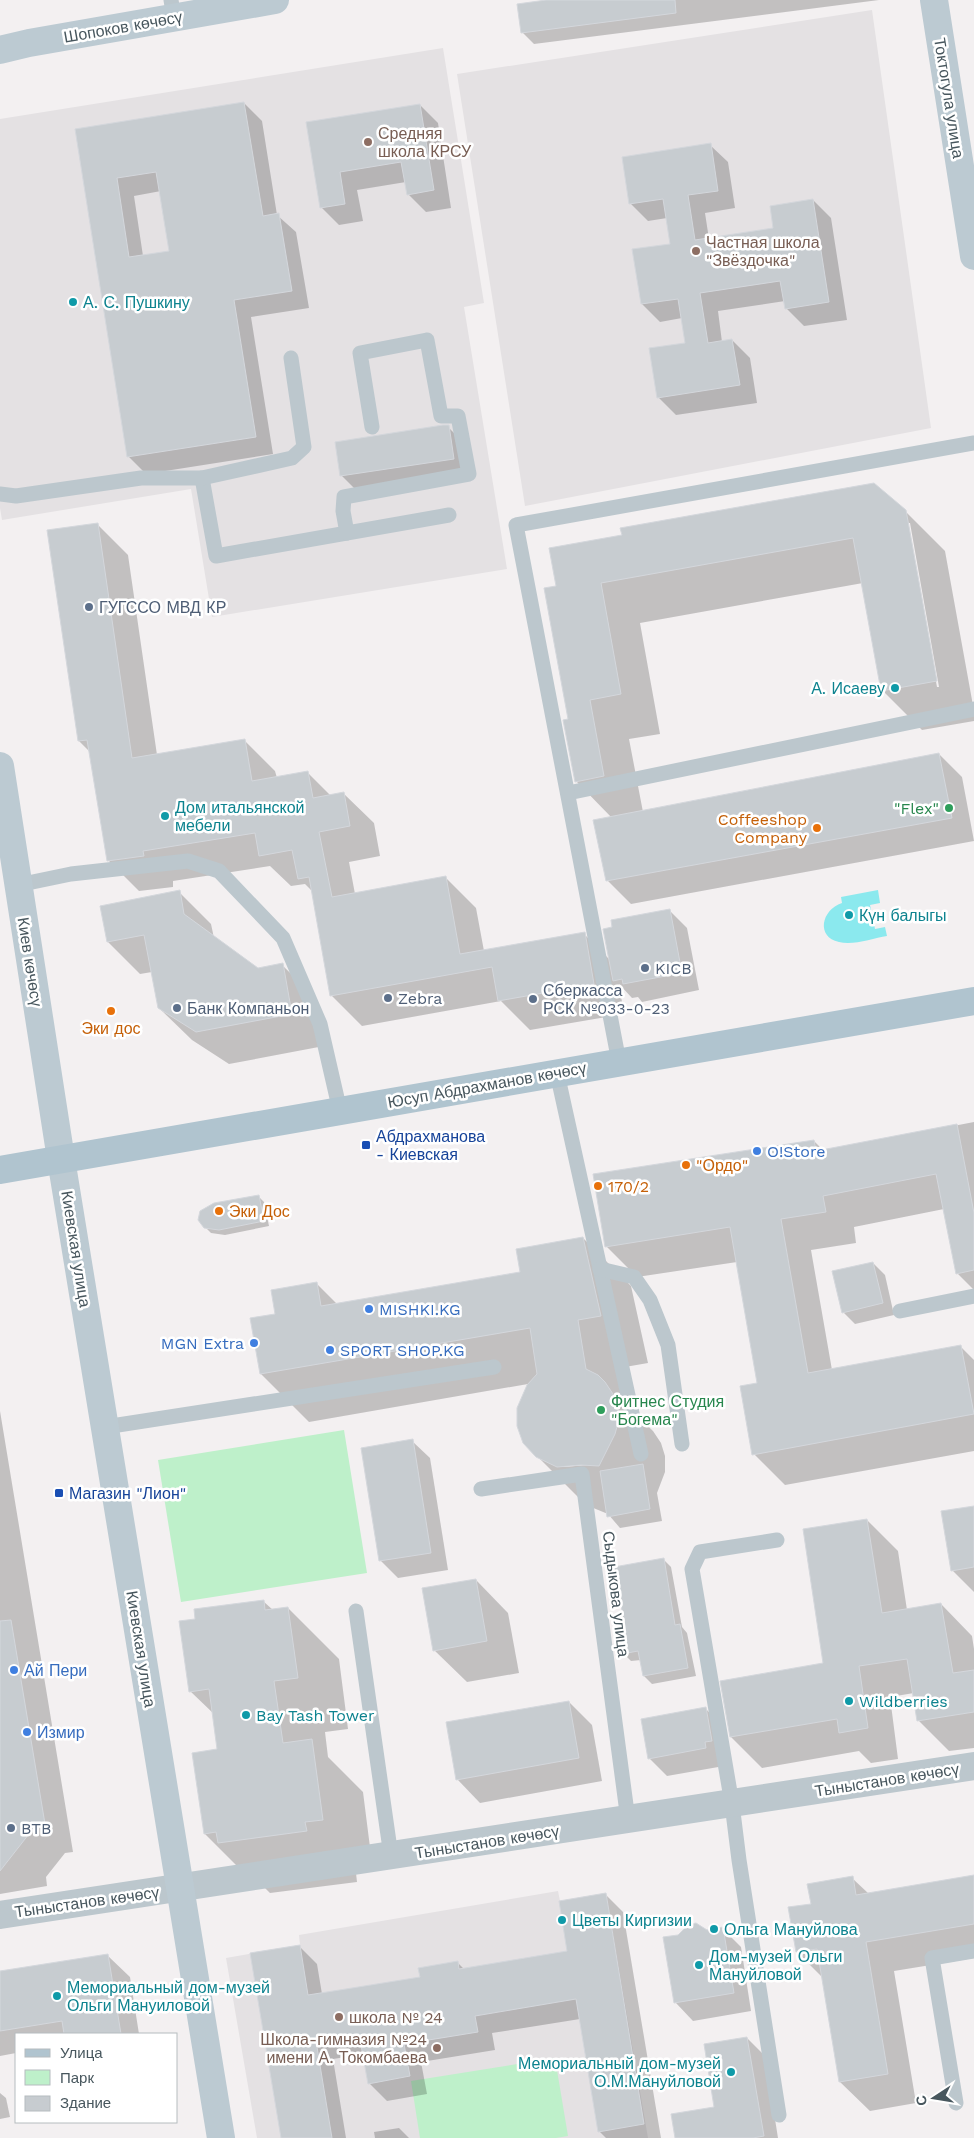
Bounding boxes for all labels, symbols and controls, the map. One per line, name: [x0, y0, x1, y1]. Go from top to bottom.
street label: Шопоков көчөсү: [62, 7, 184, 47]
street label: Токтогула улица: [930, 36, 968, 160]
place label: Средняя школа КРСУ: [378, 124, 472, 161]
marker: Средняя школа КРСУ: [362, 136, 374, 148]
place label: Частная школа "Звёздочка": [706, 233, 820, 270]
marker: Частная школа "Звёздочка": [690, 245, 702, 257]
place label: А. С. Пушкину: [83, 293, 190, 312]
marker: А. С. Пушкину: [67, 296, 79, 308]
place label: ГУГССО МВД КР: [99, 598, 226, 617]
marker: ГУГССО МВД КР: [83, 601, 95, 613]
place label: А. Исаеву: [811, 679, 885, 698]
marker: А. Исаеву: [889, 682, 901, 694]
place label: Дом итальянской мебели: [175, 798, 305, 835]
place label: "Flex": [894, 799, 939, 818]
marker: "Flex": [943, 802, 955, 814]
marker: Дом итальянской мебели: [159, 810, 171, 822]
place label: Coffeeshop Company: [718, 810, 808, 847]
marker: Coffeeshop Company: [811, 822, 823, 834]
place label: Күн балыгы: [859, 906, 946, 925]
marker: Күн балыгы: [843, 909, 855, 921]
street label: Киев көчөсү: [14, 916, 46, 1008]
place label: KICB: [655, 959, 692, 978]
marker: KICB: [639, 962, 651, 974]
place label: Сберкасса РСК №033-0-23: [543, 981, 670, 1018]
place label: Zebra: [398, 989, 442, 1008]
marker: Zebra: [382, 992, 394, 1004]
marker: Сберкасса РСК №033-0-23: [527, 993, 539, 1005]
place label: Банк Компаньон: [187, 999, 309, 1018]
marker: Банк Компаньон: [171, 1002, 183, 1014]
marker: Эки дос: [105, 1005, 117, 1017]
place label: Эки дос: [81, 1019, 141, 1038]
street label: Юсуп Абдрахманов көчөсү: [386, 1058, 588, 1112]
place label: Абдрахманова - Киевская: [376, 1127, 485, 1164]
marker: Абдрахманова - Киевская: [360, 1139, 372, 1151]
place label: O!Store: [767, 1142, 825, 1161]
marker: O!Store: [751, 1145, 763, 1157]
place label: "Ордо": [696, 1156, 748, 1175]
marker: "Ордо": [680, 1159, 692, 1171]
place label: 170/2: [608, 1177, 649, 1196]
marker: 170/2: [592, 1180, 604, 1192]
street label: Киевская улица: [57, 1189, 95, 1309]
place label: Эки Дос: [229, 1202, 290, 1221]
marker: Эки Дос: [213, 1205, 225, 1217]
place label: MISHKI.KG: [379, 1300, 461, 1319]
marker: MISHKI.KG: [363, 1303, 375, 1315]
place label: MGN Extra: [161, 1334, 244, 1353]
marker: MGN Extra: [248, 1337, 260, 1349]
place label: SPORT SHOP.KG: [340, 1341, 465, 1360]
marker: SPORT SHOP.KG: [324, 1344, 336, 1356]
place label: Фитнес Студия "Богема": [611, 1392, 724, 1429]
marker: Фитнес Студия "Богема": [595, 1404, 607, 1416]
place label: Магазин "Лион": [69, 1484, 186, 1503]
marker: Магазин "Лион": [53, 1487, 65, 1499]
street label: Сыдыкова улица: [599, 1530, 633, 1658]
street label: Киевская улица: [122, 1589, 160, 1709]
place label: Ай Пери: [24, 1661, 87, 1680]
marker: Ай Пери: [8, 1664, 20, 1676]
place label: Wildberries: [859, 1692, 948, 1711]
marker: Wildberries: [843, 1695, 855, 1707]
place label: Bay Tash Tower: [256, 1706, 375, 1725]
marker: Bay Tash Tower: [240, 1709, 252, 1721]
place label: Измир: [37, 1723, 85, 1742]
marker: Измир: [21, 1726, 33, 1738]
street label: Тыныстанов көчөсү: [814, 1759, 960, 1801]
place label: BTB: [21, 1819, 51, 1838]
street label: Тыныстанов көчөсү: [414, 1821, 560, 1863]
marker: BTB: [5, 1822, 17, 1834]
street label: Тыныстанов көчөсү: [13, 1882, 161, 1922]
place label: Цветы Киргизии: [572, 1911, 692, 1930]
marker: Цветы Киргизии: [556, 1914, 568, 1926]
place label: Ольга Мануйлова: [724, 1920, 858, 1939]
marker: Ольга Мануйлова: [708, 1923, 720, 1935]
place label: Дом-музей Ольги Мануйловой: [709, 1947, 842, 1984]
marker: Дом-музей Ольги Мануйловой: [693, 1959, 705, 1971]
place label: Мемориальный дом-музей Ольги Мануиловой: [67, 1978, 270, 2015]
marker: Мемориальный дом-музей Ольги Мануиловой: [51, 1990, 63, 2002]
place label: школа № 24: [349, 2008, 443, 2027]
marker: школа № 24: [333, 2011, 345, 2023]
place label: Школа-гимназия №24 имени А. Токомбаева: [260, 2030, 427, 2067]
legend: [15, 2033, 178, 2123]
marker: Школа-гимназия №24 имени А. Токомбаева: [431, 2042, 443, 2054]
text: Улица: [60, 2044, 103, 2062]
place label: Мемориальный дом-музей О.М.Мануйловой: [518, 2054, 721, 2091]
marker: Мемориальный дом-музей О.М.Мануйловой: [725, 2066, 737, 2078]
text: Парк: [60, 2069, 94, 2087]
north arrow: [909, 2073, 959, 2123]
text: Здание: [60, 2094, 111, 2112]
text: С: [912, 2094, 930, 2107]

